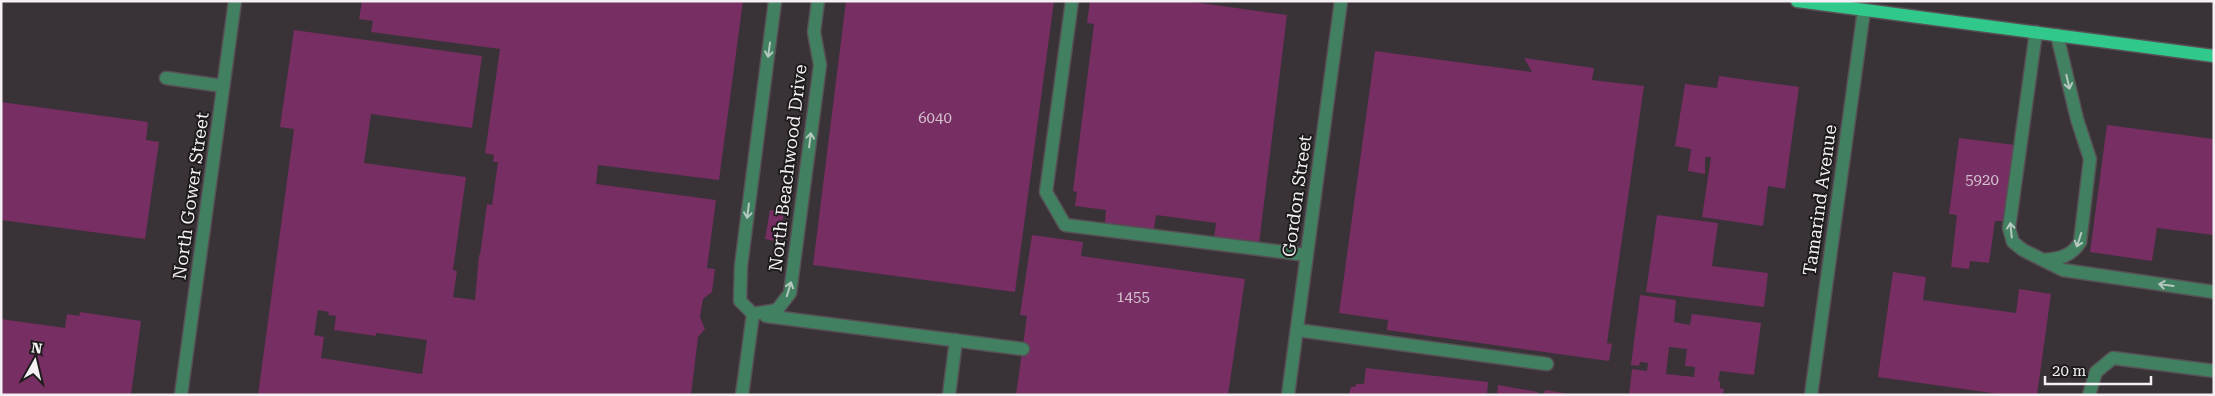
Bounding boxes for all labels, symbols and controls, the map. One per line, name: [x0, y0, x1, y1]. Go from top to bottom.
one-way arrow: [764, 41, 774, 57]
street label: North Beachwood Drive: [764, 63, 811, 273]
one-way arrow: [2064, 74, 2073, 90]
house number: 6040: [918, 109, 952, 127]
street label: North Gower Street: [168, 111, 213, 281]
street label: Tamarind Avenue: [1799, 123, 1841, 277]
one-way arrow: [805, 132, 815, 148]
street label: Gordon Street: [1278, 133, 1316, 258]
house number: 5920: [1965, 171, 1999, 189]
one-way arrow: [743, 202, 753, 218]
one-way arrow: [2006, 222, 2016, 238]
one-way arrow: [2074, 232, 2083, 247]
one-way arrow: [2158, 280, 2174, 290]
one-way arrow: [785, 281, 795, 297]
house number: 1455: [1116, 288, 1150, 306]
north arrow: [10, 336, 60, 386]
text: N: [30, 339, 43, 357]
scale bar: [2045, 354, 2151, 386]
text: 20 m: [2052, 362, 2087, 380]

